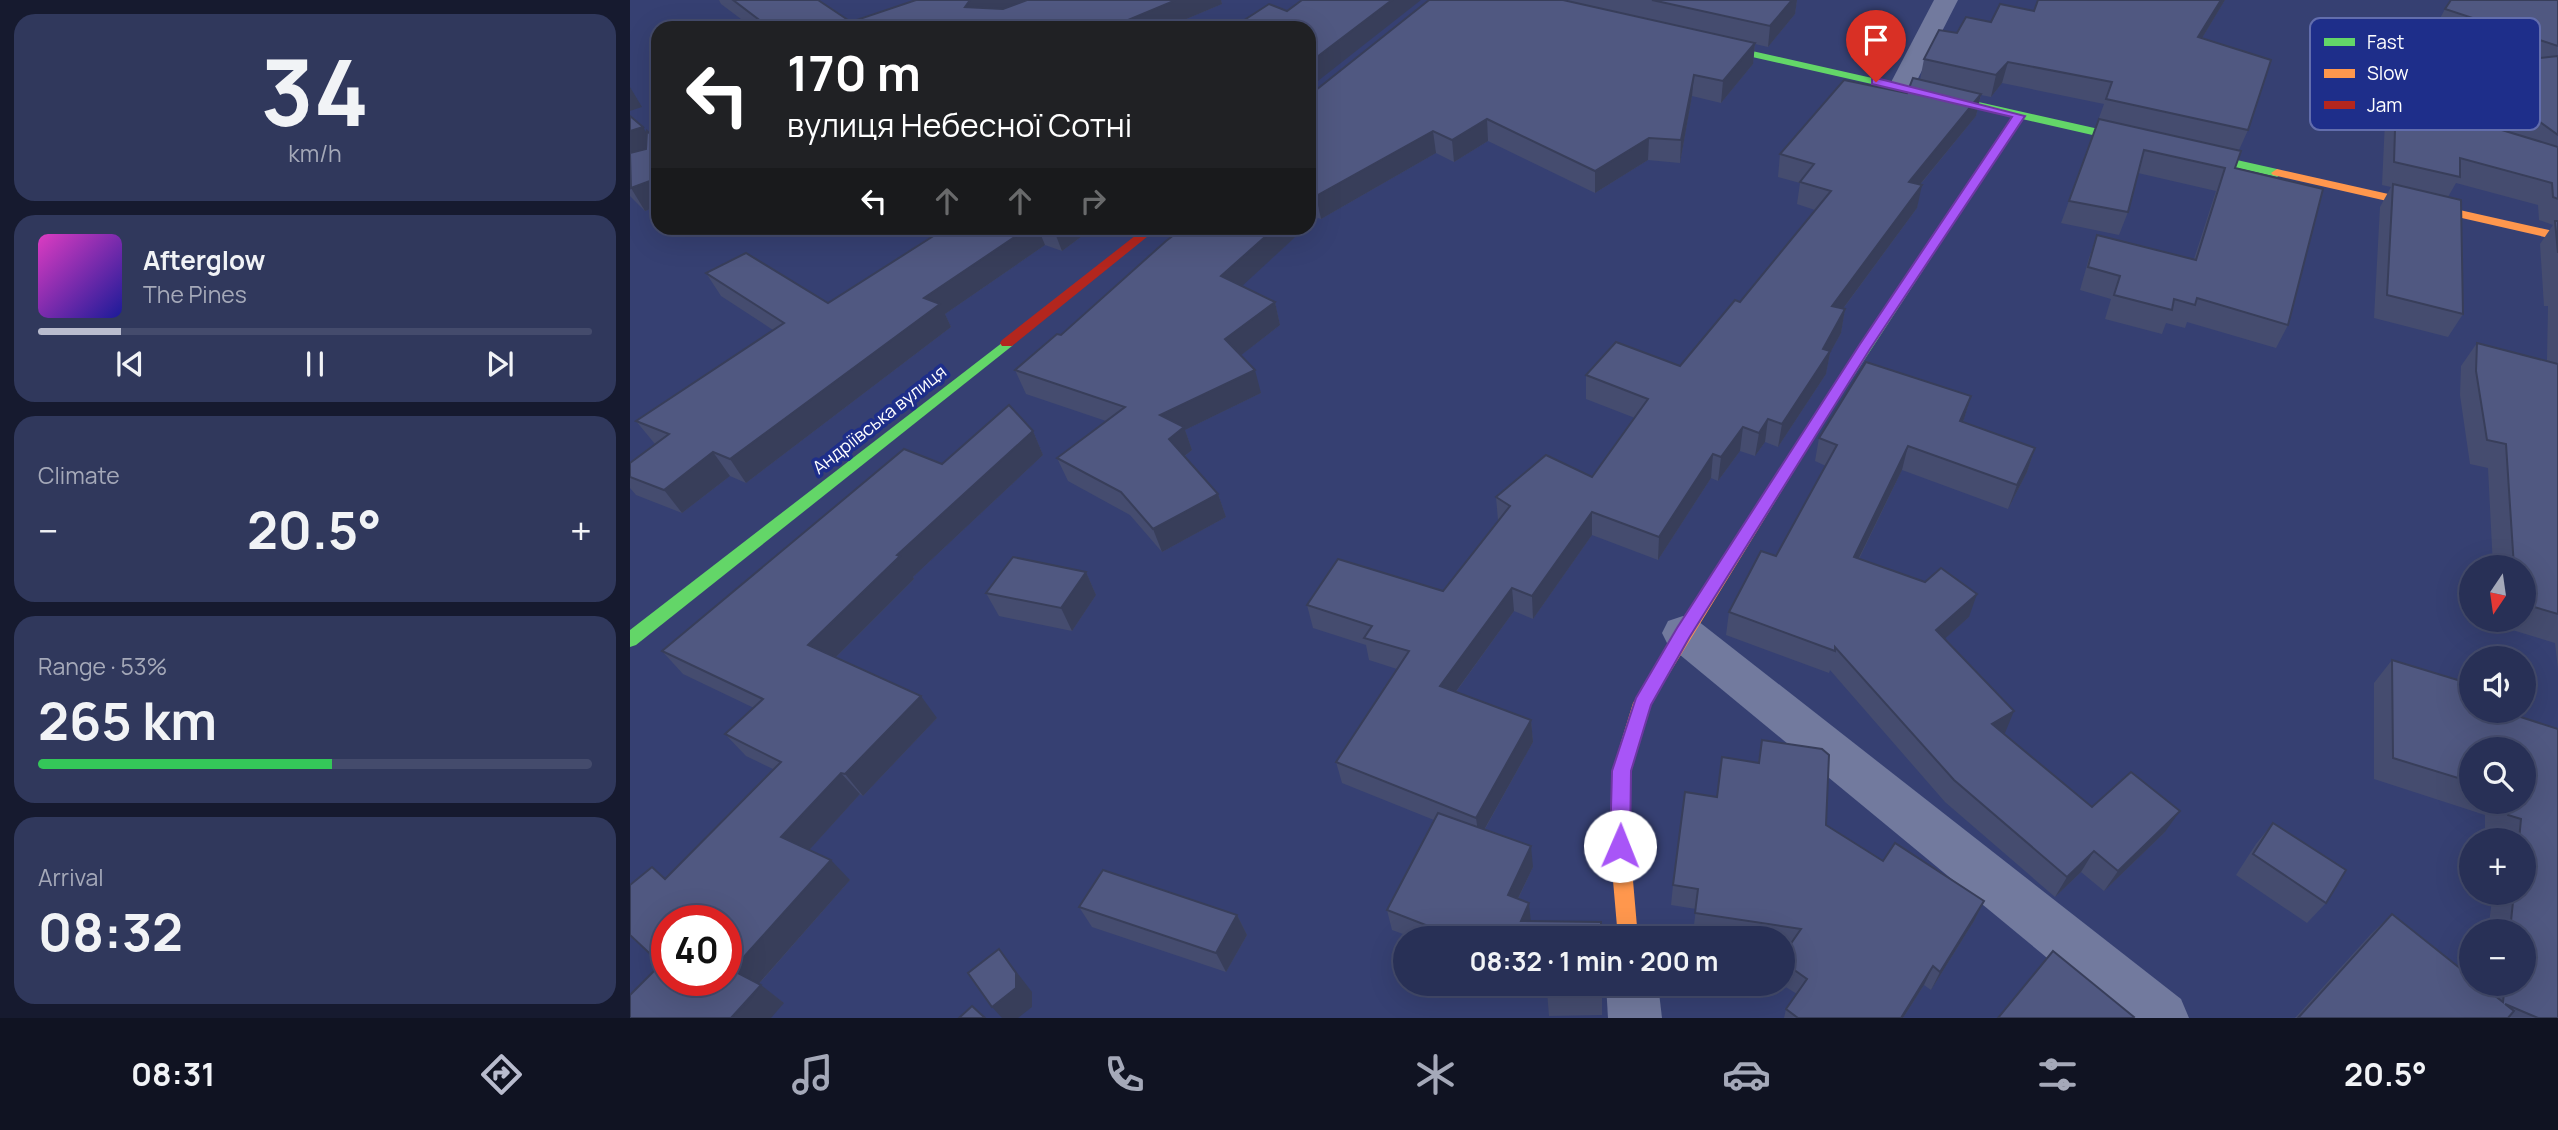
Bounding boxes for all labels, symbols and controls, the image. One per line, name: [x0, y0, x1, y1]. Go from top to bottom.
pin: [1846, 10, 1906, 82]
legend: [2310, 18, 2540, 130]
icon: arrive: [1857, 21, 1895, 59]
text: 34: [261, 29, 369, 153]
text: Fast: [2367, 29, 2404, 55]
text: 170 m: [787, 39, 921, 106]
icon: left: [672, 49, 763, 140]
text: Slow: [2367, 60, 2409, 86]
text: Jam: [2367, 92, 2402, 118]
text: вулиця Небесної Сотні: [787, 103, 1132, 147]
text: km/h: [288, 137, 342, 169]
icon: left: [855, 182, 893, 220]
icon: ahead: [928, 182, 966, 220]
icon: ahead: [1001, 182, 1039, 220]
icon: right: [1074, 182, 1112, 220]
text: Afterglow: [143, 242, 265, 278]
text: The Pines: [143, 278, 247, 310]
icon: previous: [111, 345, 149, 383]
icon: pause: [296, 345, 334, 383]
icon: next: [481, 345, 519, 383]
street label: Андріївська вулиця: [807, 359, 951, 479]
text: Climate: [38, 459, 120, 491]
text: 20.5°: [247, 494, 382, 565]
text: −: [38, 504, 59, 556]
text: +: [570, 504, 592, 556]
north arrow: [2459, 555, 2536, 632]
map controls: [2459, 555, 2536, 996]
button: sound: [2459, 646, 2536, 723]
text: Range · 53%: [38, 650, 167, 682]
text: 265 km: [38, 685, 217, 756]
button: search: [2459, 737, 2536, 814]
position arrow: [1583, 809, 1657, 883]
button: +: [2459, 828, 2536, 905]
text: Arrival: [38, 861, 104, 893]
text: 08:32: [38, 896, 183, 967]
speed limit sign: 40: [651, 905, 742, 996]
button: −: [2459, 919, 2536, 996]
text: 08:32 · 1 min · 200 m: [1470, 943, 1719, 979]
icon: directions: [477, 1050, 526, 1099]
icon: music: [788, 1050, 837, 1099]
icon: phone: [1100, 1050, 1149, 1099]
icon: climate: [1411, 1050, 1460, 1099]
icon: car: [1722, 1050, 1771, 1099]
icon: filters: [2033, 1050, 2082, 1099]
text: 08:31: [131, 1052, 215, 1096]
text: 20.5°: [2344, 1052, 2427, 1096]

